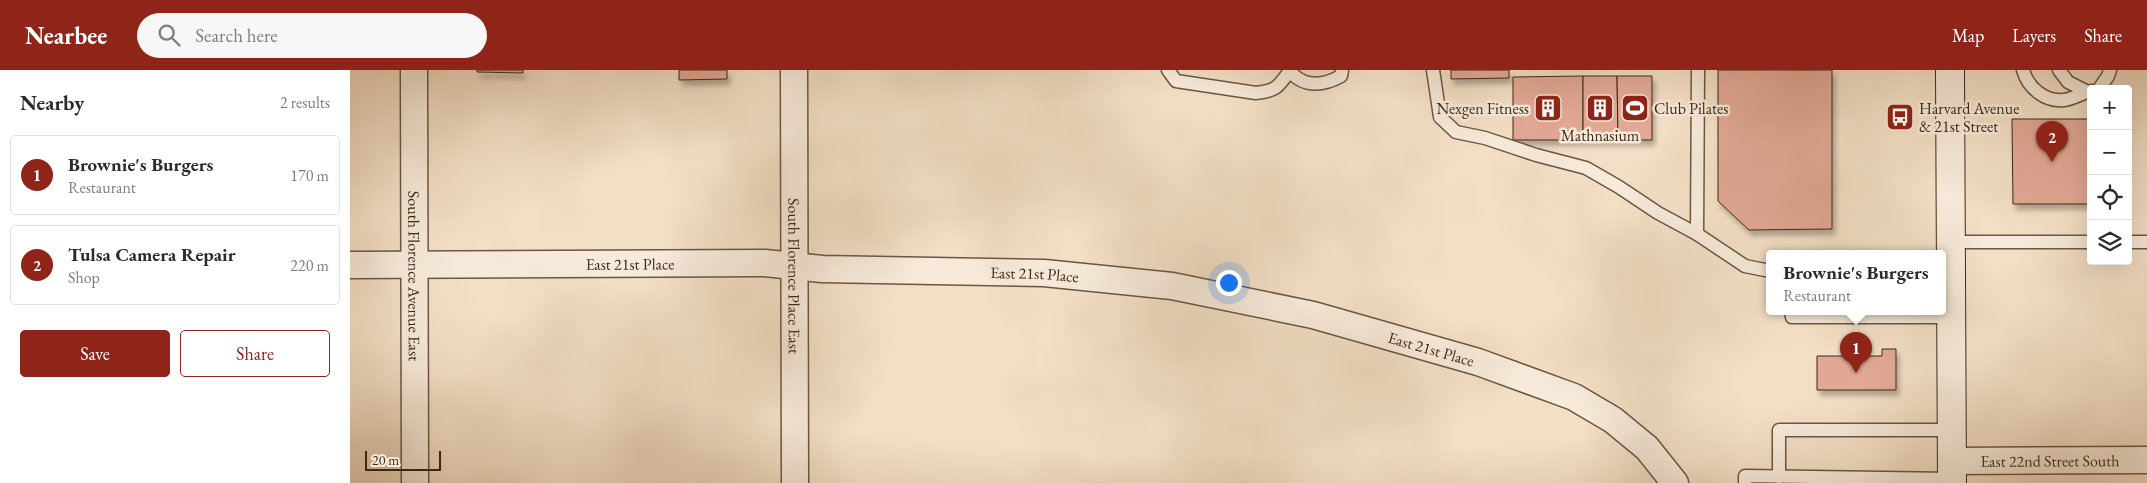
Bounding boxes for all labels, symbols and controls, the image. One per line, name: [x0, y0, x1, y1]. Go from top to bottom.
search box: [137, 13, 487, 58]
text: Nearbee: [25, 20, 107, 51]
icon: search: [155, 21, 183, 49]
text: Search here: [195, 23, 278, 48]
text: Map: [1952, 24, 1984, 47]
text: Layers: [2012, 24, 2056, 47]
text: Share: [2084, 24, 2122, 47]
map controls: [2087, 85, 2132, 265]
button: +: [2087, 85, 2132, 130]
text: Nearby: [20, 89, 84, 116]
text: 2 results: [280, 92, 330, 113]
building icon: Nexgen Fitness: [1533, 93, 1563, 123]
building icon: Mathnasium: [1585, 93, 1615, 123]
sports icon: Club Pilates: [1620, 93, 1650, 123]
place label: Nexgen Fitness: [1436, 98, 1529, 119]
place label: Club Pilates: [1654, 98, 1728, 119]
place label: Harvard Avenue & 21st Street: [1919, 98, 2019, 137]
bus stop icon: Harvard Avenue & 21st Street: [1885, 102, 1915, 132]
pin: 2: [2036, 121, 2068, 162]
place label: Mathnasium: [1561, 125, 1640, 146]
button: −: [2087, 130, 2132, 175]
text: Brownie's Burgers: [68, 152, 213, 177]
text: 1: [33, 165, 41, 186]
text: 170 m: [290, 165, 329, 186]
button: locate: [2087, 175, 2132, 220]
text: Restaurant: [68, 177, 136, 198]
street label: South Florence Avenue East: [404, 191, 425, 361]
street label: South Florence Place East: [784, 198, 805, 354]
button: layers: [2087, 220, 2132, 265]
text: Tulsa Camera Repair: [68, 242, 236, 267]
popup: [1766, 250, 1946, 315]
street label: East 21st Place: [586, 253, 674, 274]
text: 2: [33, 255, 41, 276]
text: 220 m: [290, 255, 329, 276]
text: Brownie's Burgers: [1783, 260, 1929, 285]
street label: East 21st Place: [990, 262, 1080, 287]
text: Shop: [68, 267, 100, 288]
your location: [1216, 270, 1242, 296]
text: Restaurant: [1783, 285, 1851, 306]
street label: East 21st Place: [1386, 326, 1477, 371]
button: Save: [20, 330, 170, 377]
button: Share: [180, 330, 330, 377]
pin: 1: [1840, 332, 1872, 373]
scale bar: [365, 448, 441, 471]
street label: East 22nd Street South: [1980, 450, 2120, 471]
text: 20 m: [372, 451, 399, 469]

